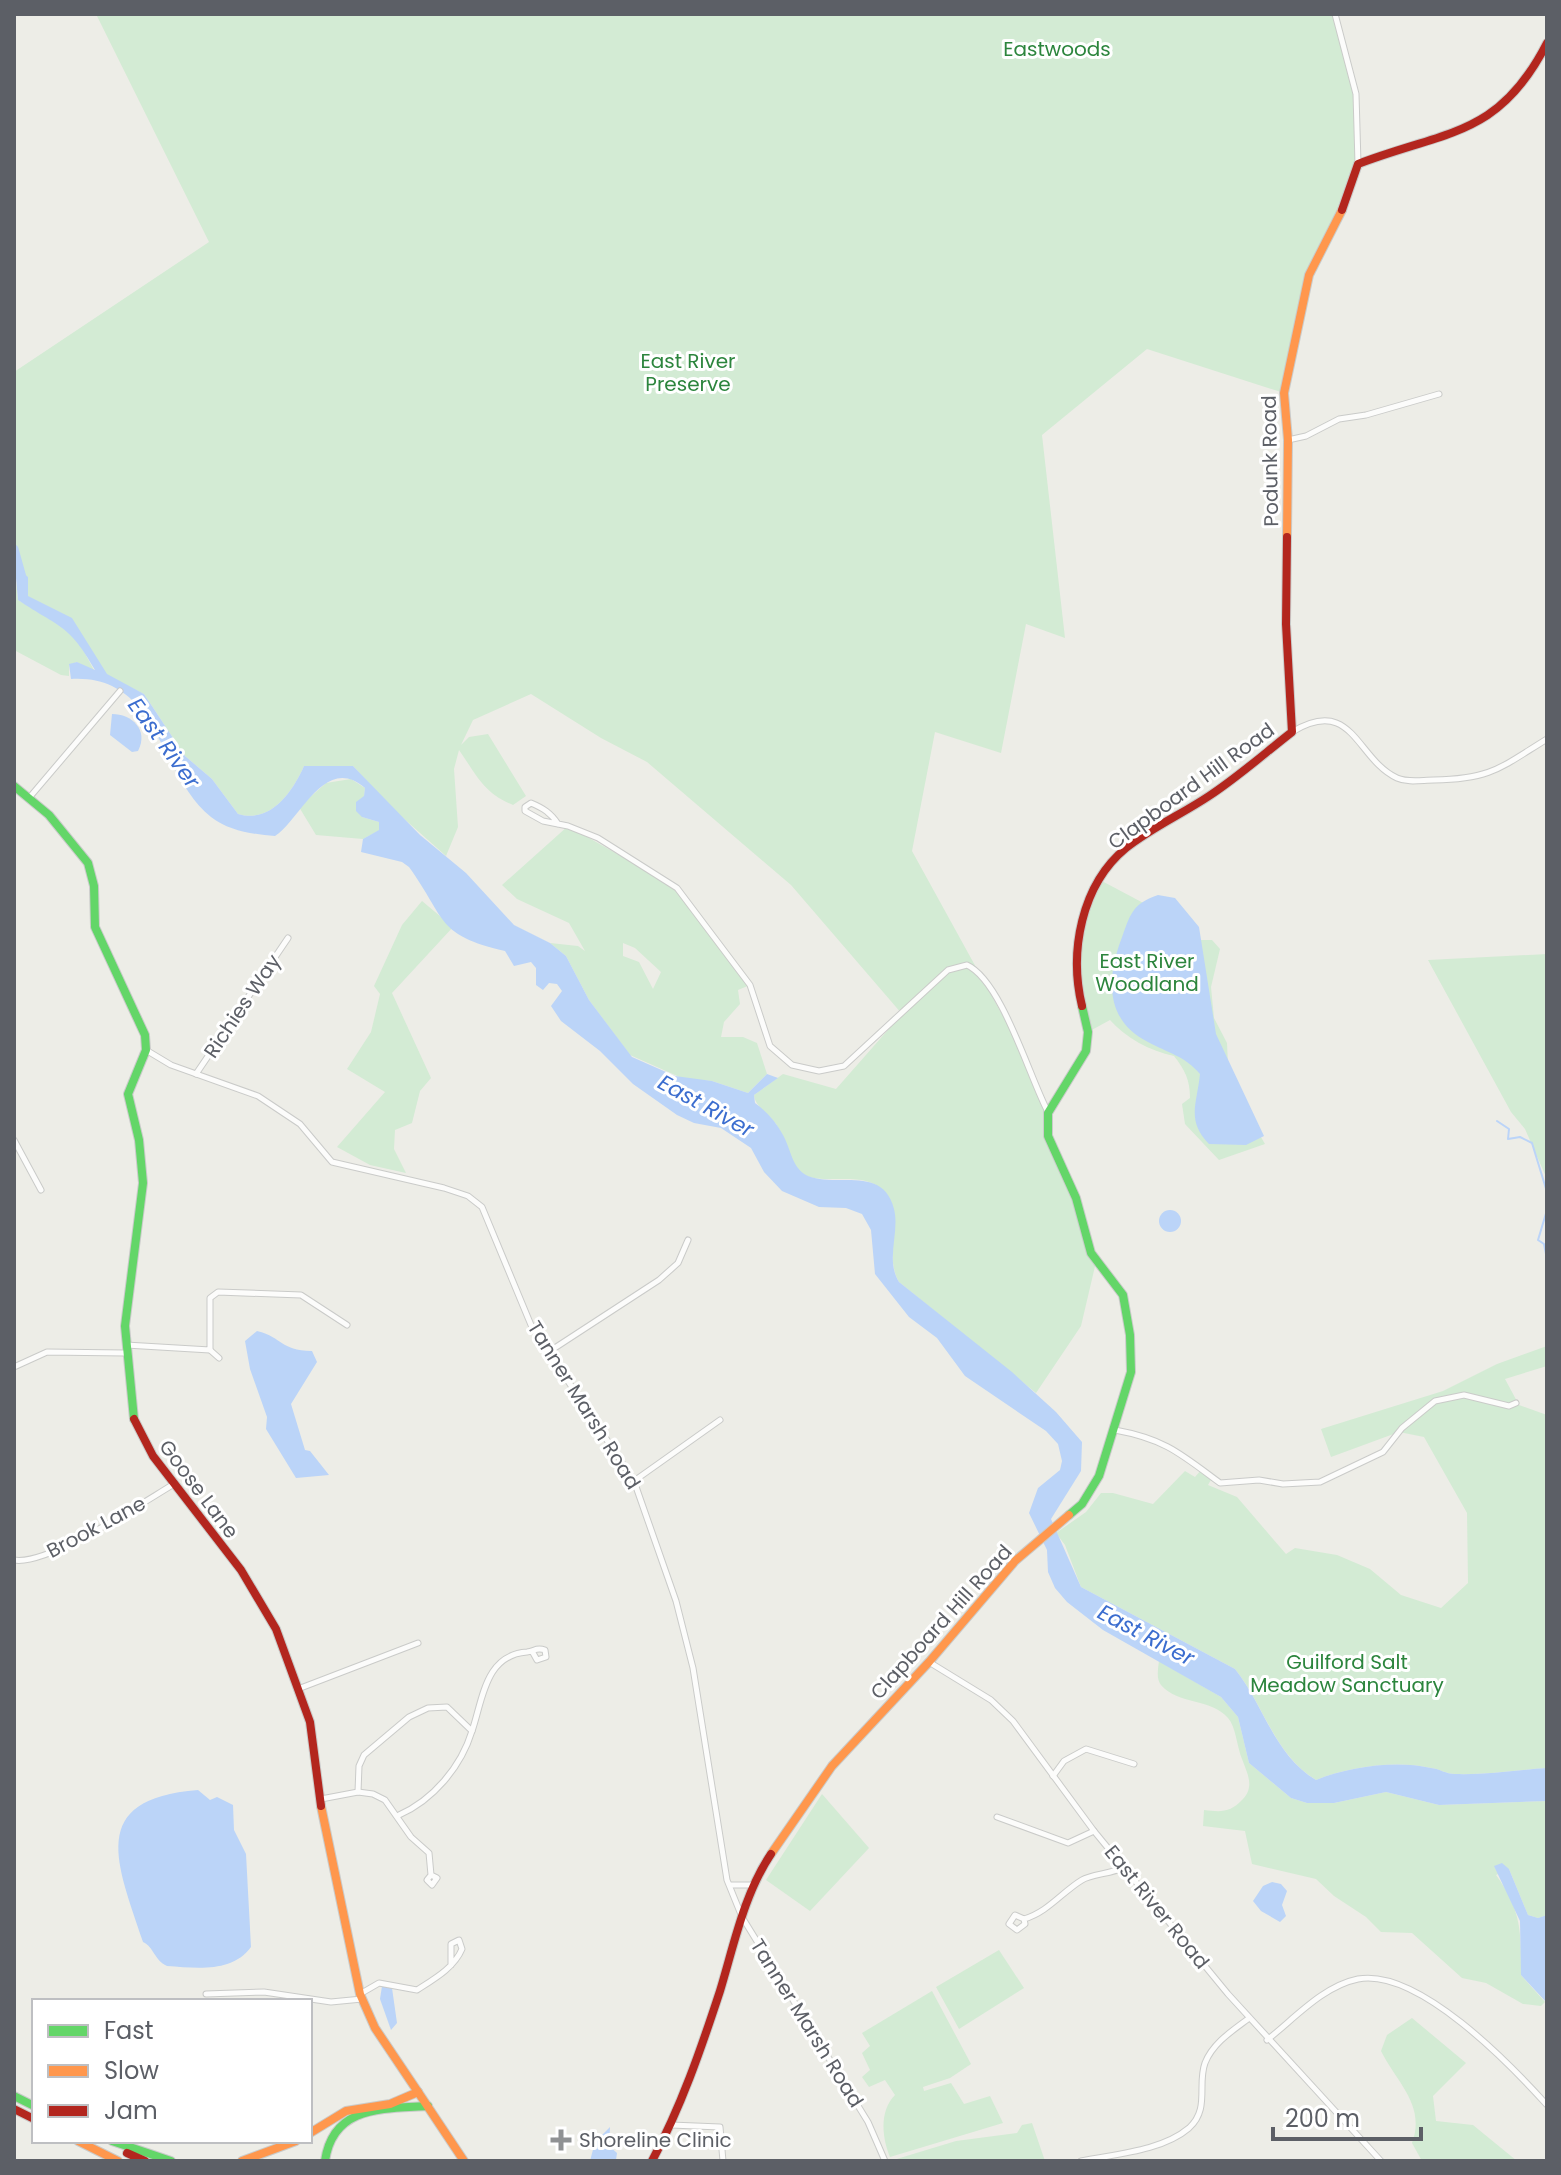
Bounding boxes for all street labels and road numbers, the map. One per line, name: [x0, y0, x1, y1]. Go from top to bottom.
street label: Podunk Road: [1255, 395, 1285, 527]
street label: Clapboard Hill Road: [1102, 716, 1280, 856]
street label: Richies Way: [197, 949, 287, 1063]
street label: Tanner Marsh Road: [521, 1315, 647, 1495]
street label: Goose Lane: [153, 1434, 245, 1544]
street label: Brook Lane: [42, 1489, 150, 1565]
street label: Clapboard Hill Road: [864, 1539, 1018, 1705]
street label: East River Road: [1098, 1839, 1216, 1975]
street label: Tanner Marsh Road: [744, 1933, 870, 2113]

